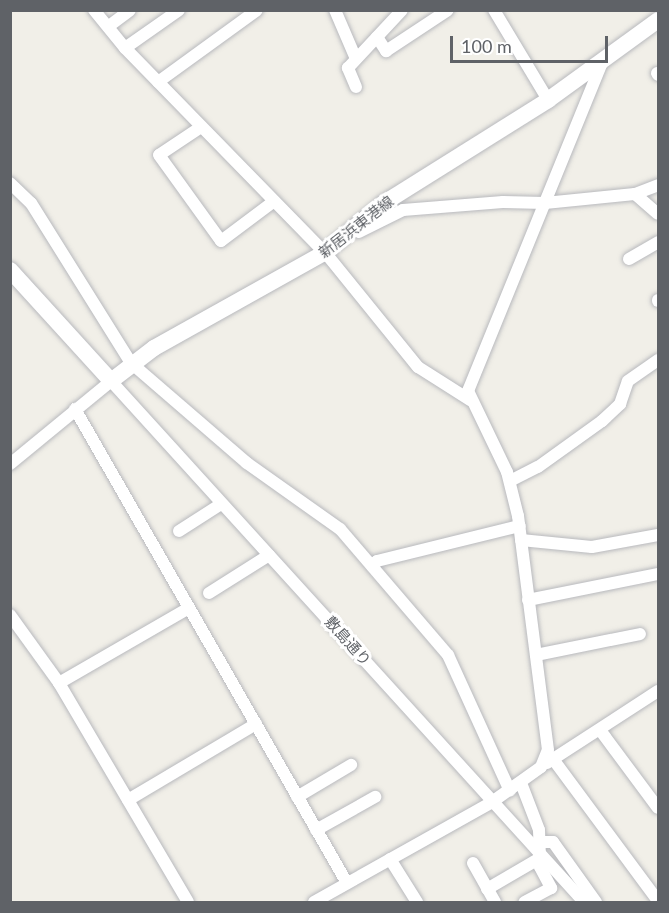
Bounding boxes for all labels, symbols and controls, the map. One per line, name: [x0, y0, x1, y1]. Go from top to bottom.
scale bar: [453, 24, 610, 62]
text: 100 m: [461, 35, 512, 57]
street label: 新居浜東港線: [315, 192, 397, 262]
street label: 敷島通り: [321, 613, 375, 669]

